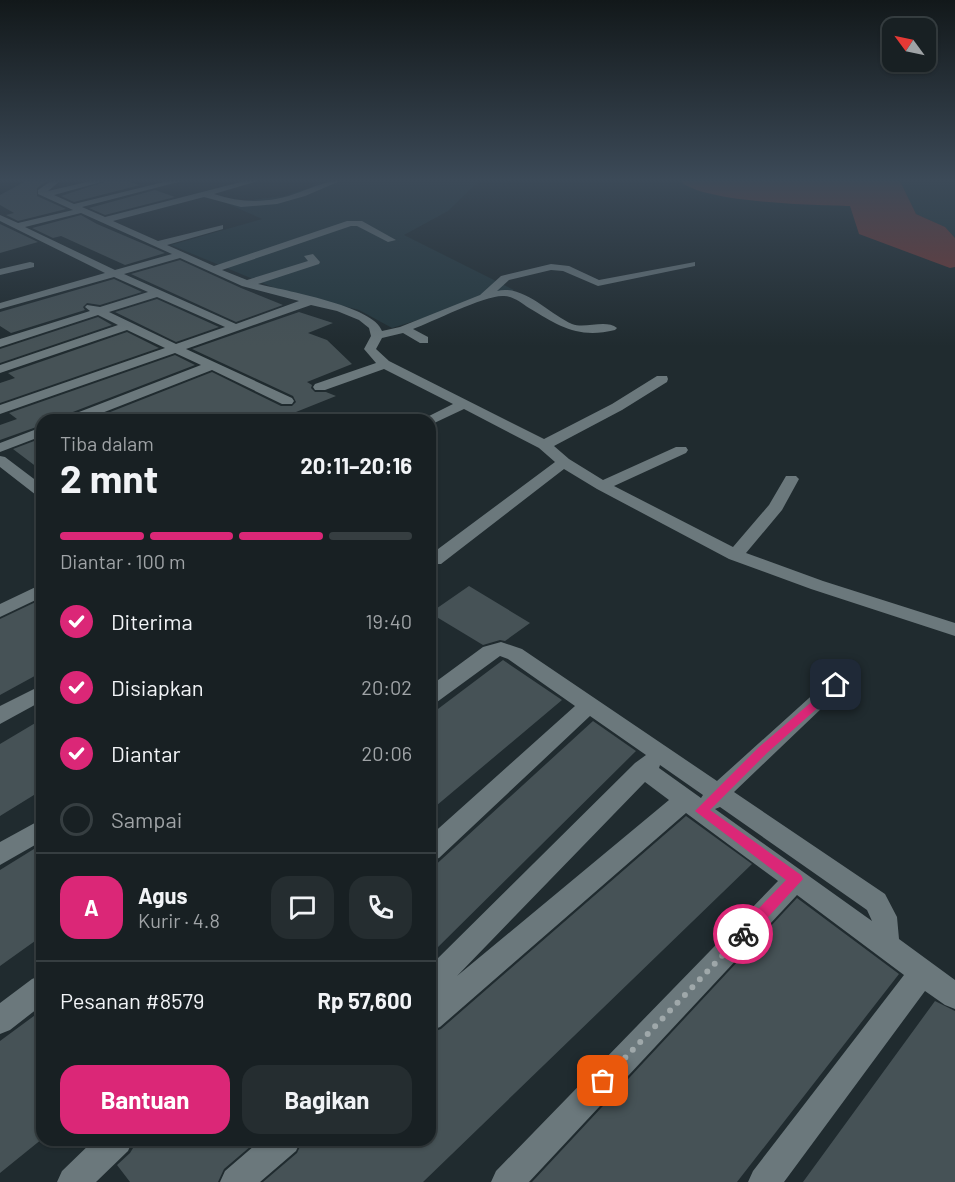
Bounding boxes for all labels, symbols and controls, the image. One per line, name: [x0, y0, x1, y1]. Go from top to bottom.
north arrow: [882, 18, 936, 72]
map controls: [882, 18, 936, 72]
text: Tiba dalam: [60, 431, 154, 455]
text: 20:11–20:16: [300, 452, 412, 478]
text: 2 mnt: [60, 454, 158, 501]
text: Diantar · 100 m: [60, 549, 186, 573]
icon: check: [60, 605, 93, 638]
text: Diterima: [111, 608, 193, 634]
text: 19:40: [365, 609, 412, 633]
pin: [810, 659, 861, 710]
icon: home: [819, 668, 852, 701]
icon: check: [60, 671, 93, 704]
text: Disiapkan: [111, 674, 204, 700]
text: 20:02: [361, 675, 412, 699]
icon: check: [60, 737, 93, 770]
text: Diantar: [111, 740, 181, 766]
text: 20:06: [362, 741, 412, 765]
text: Sampai: [111, 806, 182, 832]
button: chat: [271, 876, 334, 939]
button: phone: [349, 876, 412, 939]
text: Agus: [138, 882, 188, 908]
text: A: [84, 894, 99, 920]
courier: [713, 904, 773, 964]
text: Kurir · 4.8: [138, 908, 220, 932]
icon: bike: [727, 918, 760, 951]
text: Pesanan #8579: [60, 987, 204, 1013]
text: Rp 57,600: [318, 987, 412, 1013]
pin: [577, 1055, 628, 1106]
icon: bag: [586, 1064, 619, 1097]
button: Bantuan: [60, 1065, 230, 1134]
button: Bagikan: [242, 1065, 412, 1134]

